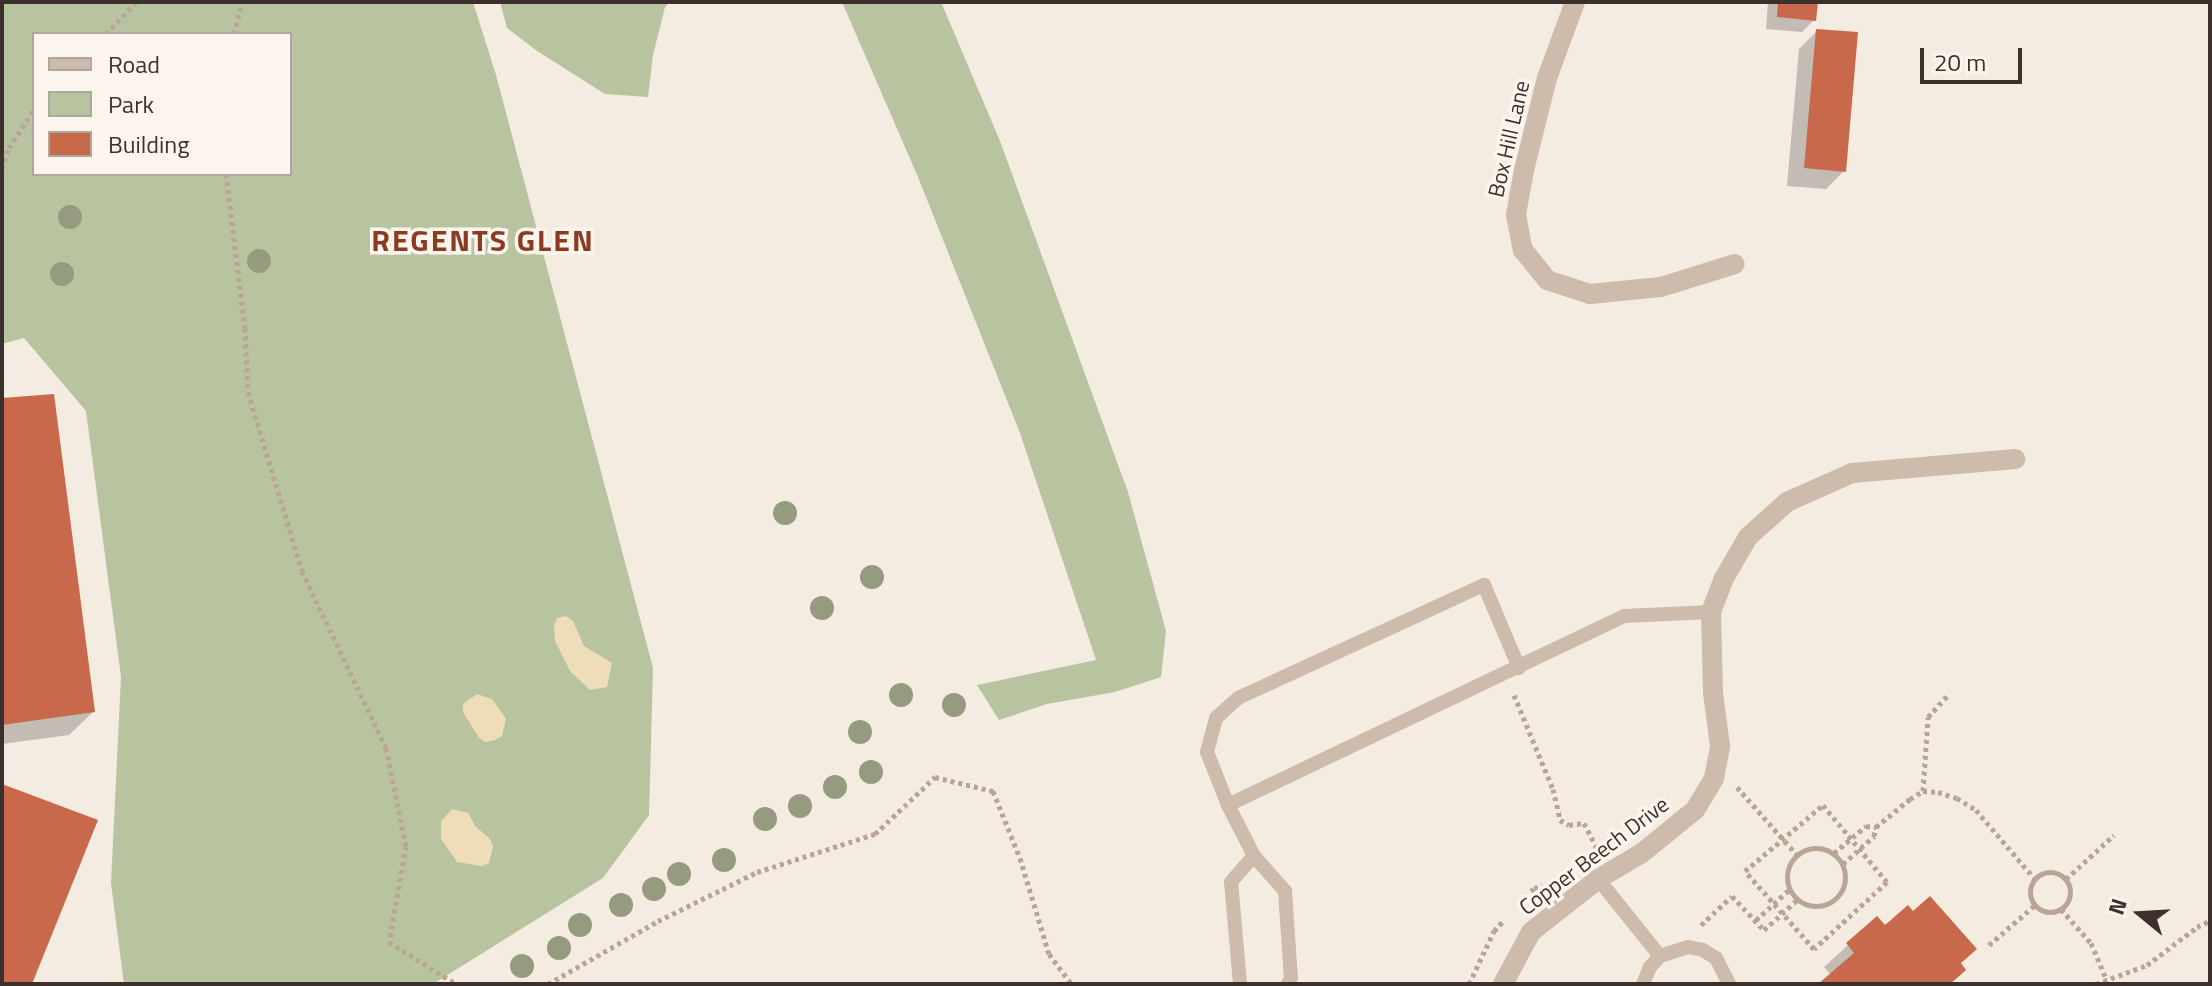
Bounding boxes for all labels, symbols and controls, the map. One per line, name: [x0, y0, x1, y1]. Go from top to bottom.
legend: [32, 32, 292, 176]
scale bar: [1924, 32, 2026, 82]
text: 20 m: [1934, 44, 1986, 80]
text: Road: [108, 46, 160, 82]
street label: Box Hill Lane: [1483, 78, 1535, 200]
text: Park: [108, 86, 154, 122]
text: Building: [108, 126, 190, 162]
district label: REGENTS GLEN: [371, 222, 595, 258]
street label: Copper Beech Drive: [1514, 791, 1674, 921]
north arrow: [2100, 874, 2180, 954]
text: N: [2099, 894, 2136, 919]

